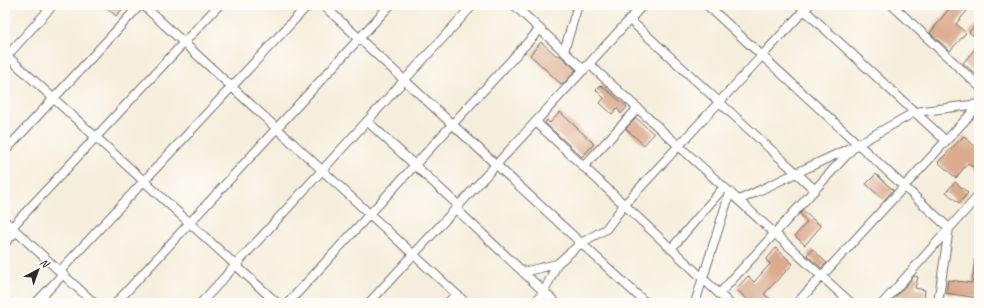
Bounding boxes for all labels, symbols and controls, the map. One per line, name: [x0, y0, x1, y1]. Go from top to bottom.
north arrow: [18, 250, 58, 290]
text: N: [37, 255, 53, 271]

